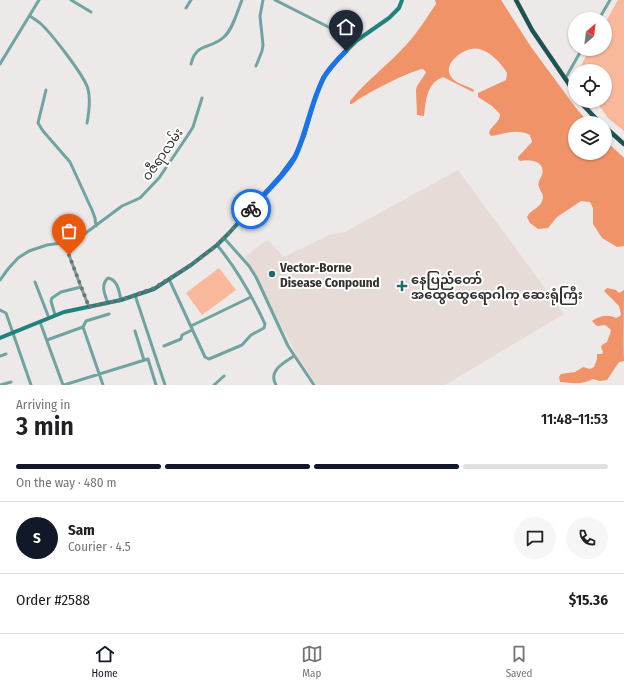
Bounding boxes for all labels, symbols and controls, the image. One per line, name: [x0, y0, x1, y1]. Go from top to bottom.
pin: [329, 10, 363, 51]
north arrow: [568, 12, 612, 56]
map controls: [568, 12, 612, 160]
icon: home: [335, 16, 357, 38]
button: locate: [568, 64, 612, 108]
button: layers: [568, 116, 612, 160]
street label: ဝဇီရာလမ်း: [138, 125, 188, 185]
courier: [231, 189, 271, 229]
icon: bike: [240, 198, 262, 220]
pin: [52, 214, 86, 255]
icon: bag: [58, 220, 80, 242]
place label: Vector-Borne Disease Conpound: [279, 260, 380, 290]
marker: Vector-Borne Disease Conpound: [267, 269, 277, 279]
place label: နေပြည်တော် အထွေထွေရောဂါကု ဆေးရုံကြီး: [411, 270, 583, 306]
marker: နေပြည်တော် အထွေထွေရောဂါကု ဆေးရုံကြီး: [396, 280, 408, 292]
text: Arriving in: [16, 397, 70, 412]
text: 11:48–11:53: [541, 410, 608, 428]
text: 3 min: [16, 411, 74, 442]
text: On the way · 480 m: [16, 475, 116, 490]
button: chat: [514, 517, 556, 559]
button: phone: [566, 517, 608, 559]
text: Sam: [68, 521, 95, 539]
text: S: [33, 529, 41, 547]
text: Courier · 4.5: [68, 539, 131, 554]
text: Order #2588: [16, 591, 90, 609]
text: $15.36: [569, 591, 608, 609]
tab: Home: [91, 643, 118, 680]
tab: Map: [301, 643, 323, 680]
tab: Saved: [506, 643, 533, 680]

